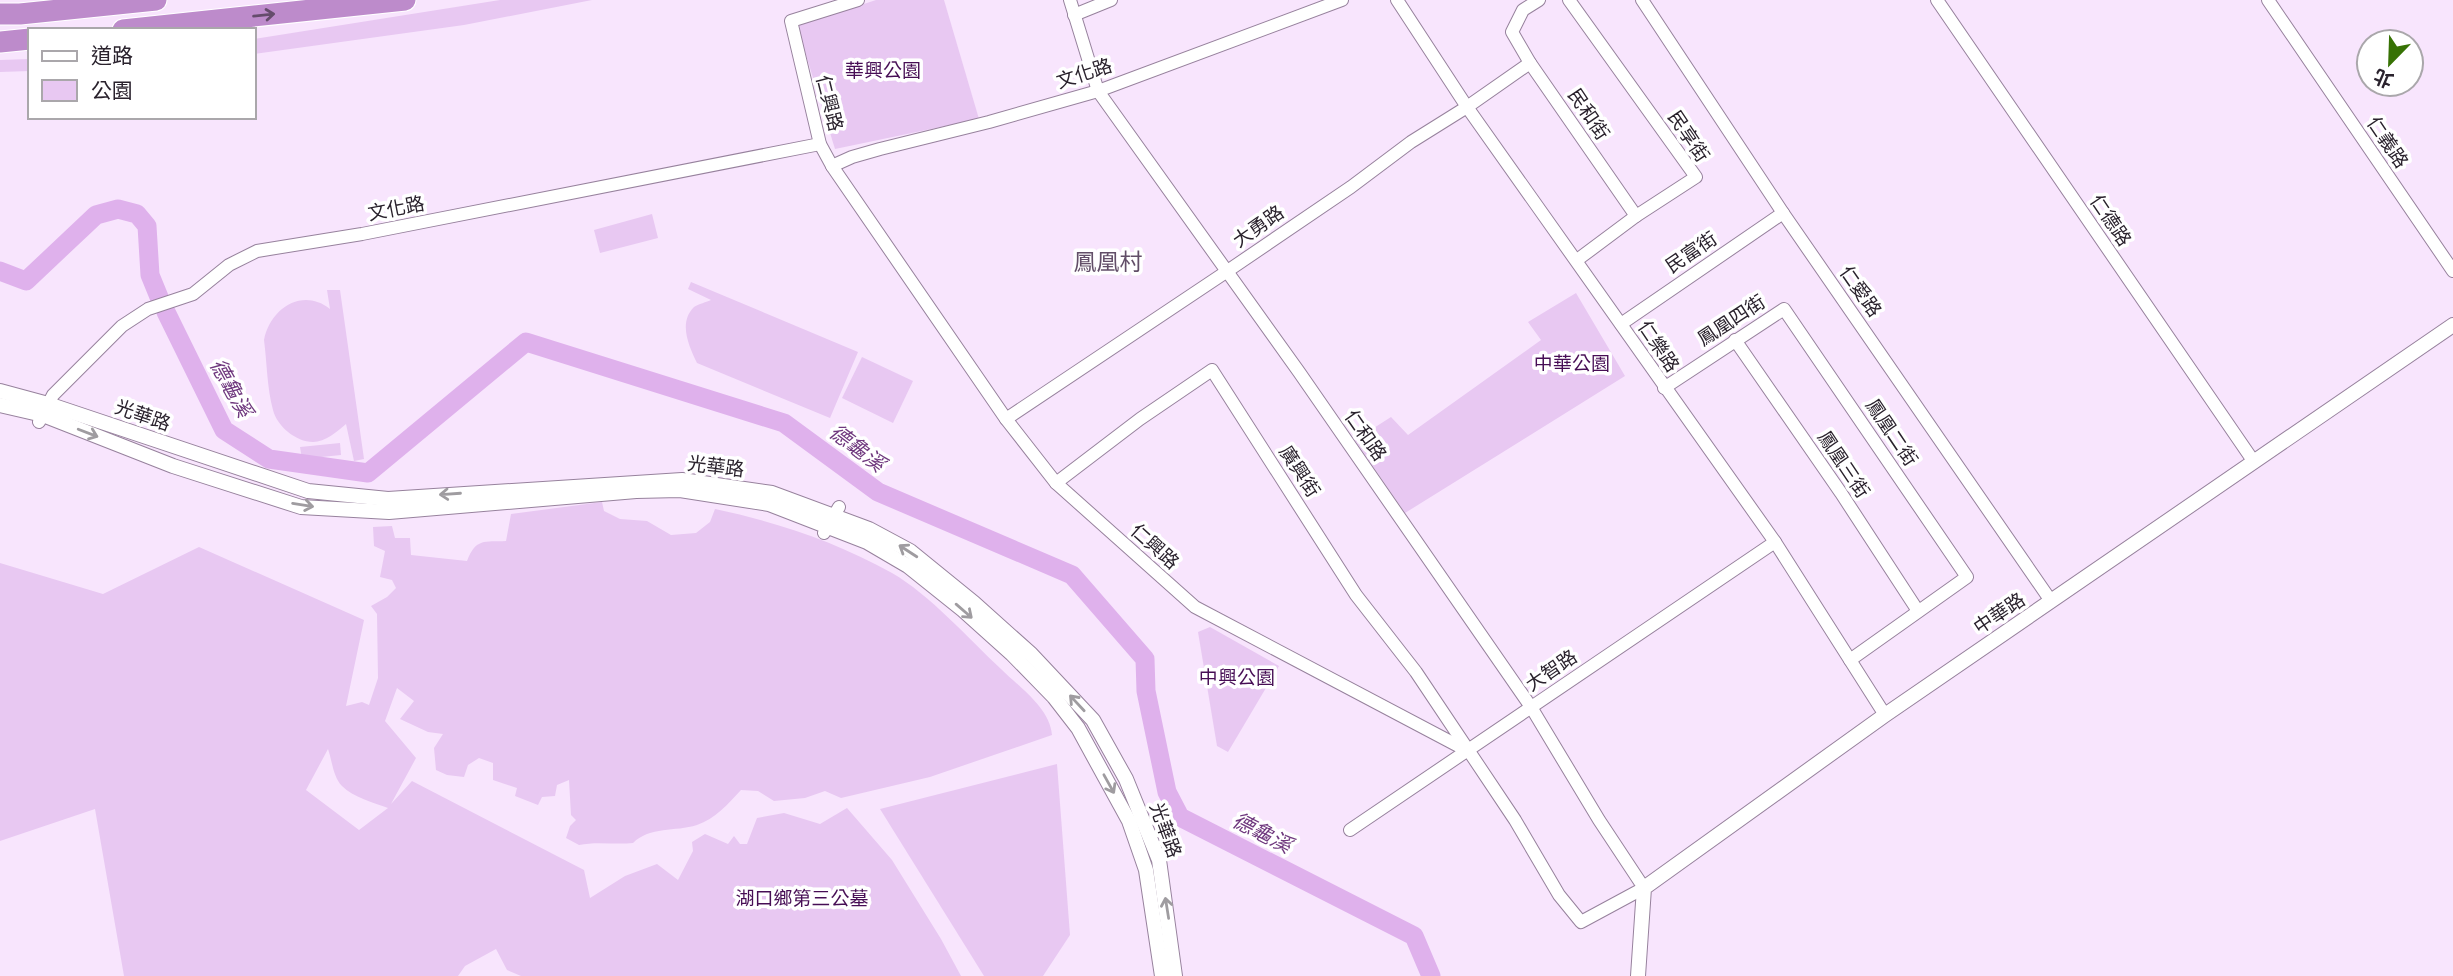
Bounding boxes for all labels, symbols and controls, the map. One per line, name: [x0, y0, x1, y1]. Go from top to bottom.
one-way arrow: [252, 8, 274, 21]
legend: [28, 28, 256, 119]
north arrow: [2355, 28, 2425, 98]
text: 道路: [91, 43, 133, 68]
street label: 文化路: [1053, 54, 1115, 92]
park label: 華興公園: [845, 59, 921, 81]
text: 北: [2370, 65, 2396, 92]
street label: 仁興路: [812, 73, 848, 133]
text: 公園: [91, 78, 133, 103]
street label: 民和街: [1564, 84, 1614, 144]
street label: 民享街: [1664, 106, 1714, 166]
street label: 仁義路: [2363, 112, 2413, 172]
street label: 仁德路: [2086, 190, 2136, 250]
street label: 文化路: [366, 192, 426, 224]
street label: 大勇路: [1228, 201, 1288, 251]
street label: 民富街: [1661, 227, 1721, 277]
district label: 鳳凰村: [1074, 248, 1143, 275]
street label: 仁愛路: [1836, 261, 1886, 321]
street label: 鳳凰四街: [1693, 290, 1769, 350]
street label: 仁樂路: [1634, 316, 1684, 376]
park label: 中華公園: [1534, 352, 1610, 374]
water label: 德龜溪: [205, 354, 259, 424]
street label: 鳳凰二街: [1862, 394, 1922, 470]
street label: 光華路: [112, 395, 174, 435]
street label: 仁和路: [1341, 405, 1391, 465]
water label: 德龜溪: [825, 419, 892, 478]
street label: 鳳凰三街: [1814, 426, 1874, 502]
one-way arrow: [77, 427, 99, 440]
street label: 廣興街: [1275, 441, 1325, 501]
street label: 光華路: [686, 452, 746, 480]
one-way arrow: [439, 488, 461, 501]
one-way arrow: [291, 499, 314, 512]
street label: 仁興路: [1126, 519, 1184, 573]
one-way arrow: [899, 543, 919, 557]
street label: 中華路: [1969, 588, 2029, 638]
one-way arrow: [955, 603, 973, 619]
street label: 大智路: [1521, 645, 1581, 695]
park label: 中興公園: [1199, 666, 1275, 688]
one-way arrow: [1069, 694, 1085, 712]
one-way arrow: [1103, 773, 1116, 794]
street label: 光華路: [1146, 799, 1186, 861]
water label: 德龜溪: [1228, 807, 1299, 859]
park label: 湖口鄉第三公墓: [735, 887, 869, 909]
one-way arrow: [1160, 897, 1173, 920]

